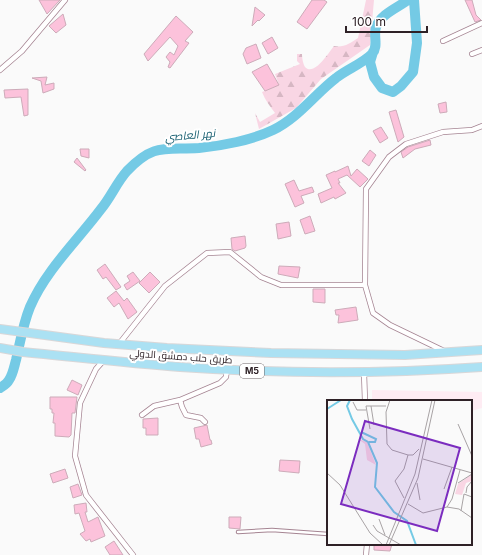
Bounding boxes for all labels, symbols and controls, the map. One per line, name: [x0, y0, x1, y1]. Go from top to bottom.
scale bar: [346, 8, 427, 34]
text: 100 m: [352, 14, 386, 29]
water label: نهر العاصي: [164, 126, 217, 146]
street label: طريق حلب دمشق الدولي: [129, 346, 233, 368]
road number: M5: [240, 364, 264, 378]
inset map: [327, 400, 472, 545]

